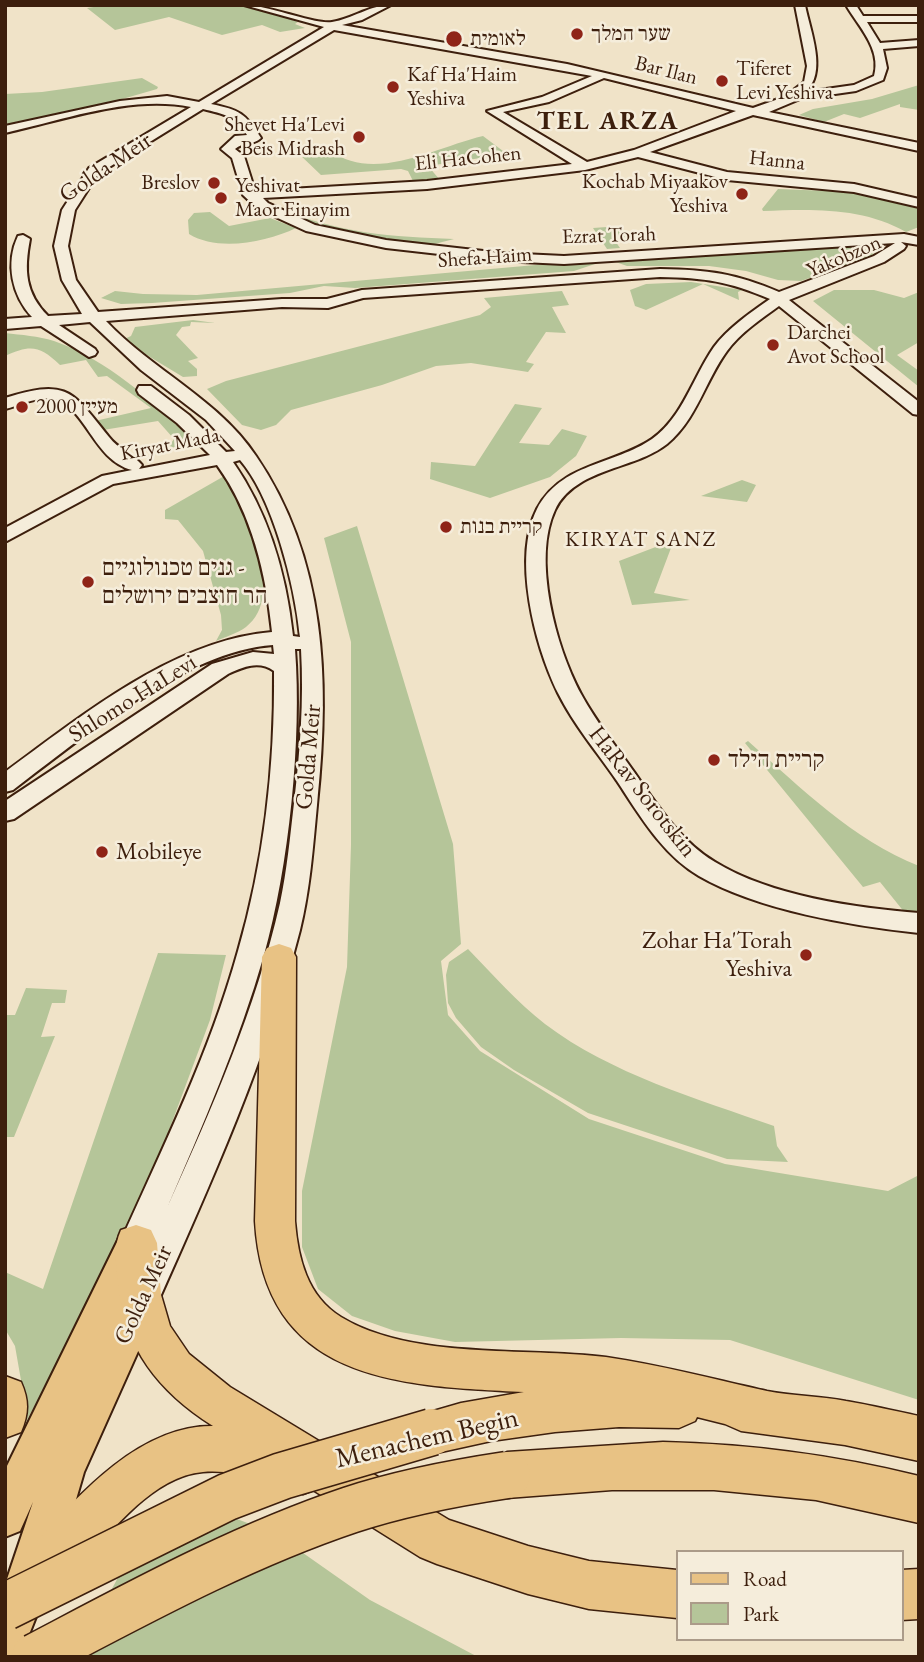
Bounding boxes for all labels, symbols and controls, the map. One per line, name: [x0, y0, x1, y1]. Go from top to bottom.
place label: שער המלך: [591, 21, 671, 47]
place label: לאומית: [470, 26, 526, 52]
marker: שער המלך: [569, 26, 585, 42]
marker: לאומית: [444, 29, 464, 49]
street label: Bar Ilan: [632, 51, 700, 91]
place label: Tiferet Levi Yeshiva: [736, 56, 833, 106]
place label: Kaf Ha'Haim Yeshiva: [407, 62, 517, 112]
marker: Tiferet Levi Yeshiva: [714, 73, 730, 89]
marker: Kaf Ha'Haim Yeshiva: [385, 79, 401, 95]
district label: TEL ARZA: [538, 106, 678, 138]
place label: Shevet Ha'Levi Beis Midrash: [224, 112, 345, 162]
street label: Golda Meir: [54, 127, 158, 209]
marker: Shevet Ha'Levi Beis Midrash: [351, 129, 367, 145]
street label: Eli HaCohen: [414, 141, 522, 177]
street label: Hanna: [748, 146, 806, 176]
place label: Kochab Miyaakov Yeshiva: [582, 169, 728, 219]
place label: Breslov: [141, 170, 200, 196]
place label: Yeshivat Maor Einayim: [235, 173, 350, 223]
marker: Breslov: [206, 175, 222, 191]
marker: Kochab Miyaakov Yeshiva: [734, 186, 750, 202]
marker: Yeshivat Maor Einayim: [213, 190, 229, 206]
street label: Ezrat Torah: [561, 222, 657, 250]
street label: Yakobzon: [803, 230, 885, 284]
street label: Shefa Haim: [437, 242, 533, 274]
place label: Darchei Avot School: [787, 320, 885, 370]
marker: Darchei Avot School: [765, 337, 781, 353]
place label: מעיין 2000: [36, 394, 118, 420]
marker: מעיין 2000: [14, 399, 30, 415]
street label: Kiryat Mada: [118, 423, 222, 467]
place label: קריית בנות: [460, 514, 543, 540]
marker: קריית בנות: [438, 519, 454, 535]
district label: KIRYAT SANZ: [566, 527, 716, 553]
place label: גנים טכנולוגיים - הר חוצבים ירושלים: [102, 554, 267, 610]
marker: גנים טכנולוגיים - הר חוצבים ירושלים: [80, 574, 96, 590]
street label: Shlomo HaLevi: [64, 648, 202, 750]
street label: Golda Meir: [290, 703, 328, 811]
street label: HaRav Sorotskin: [582, 721, 702, 863]
place label: קריית הילד: [728, 746, 825, 774]
marker: קריית הילד: [706, 752, 722, 768]
place label: Mobileye: [116, 838, 202, 866]
marker: Mobileye: [94, 844, 110, 860]
place label: Zohar Ha'Torah Yeshiva: [642, 927, 792, 983]
marker: Zohar Ha'Torah Yeshiva: [798, 947, 814, 963]
street label: Golda Meir: [109, 1241, 179, 1349]
street label: Menachem Begin: [332, 1402, 522, 1476]
legend: [676, 1550, 903, 1641]
text: Road: [743, 1565, 787, 1592]
text: Park: [743, 1600, 779, 1627]

